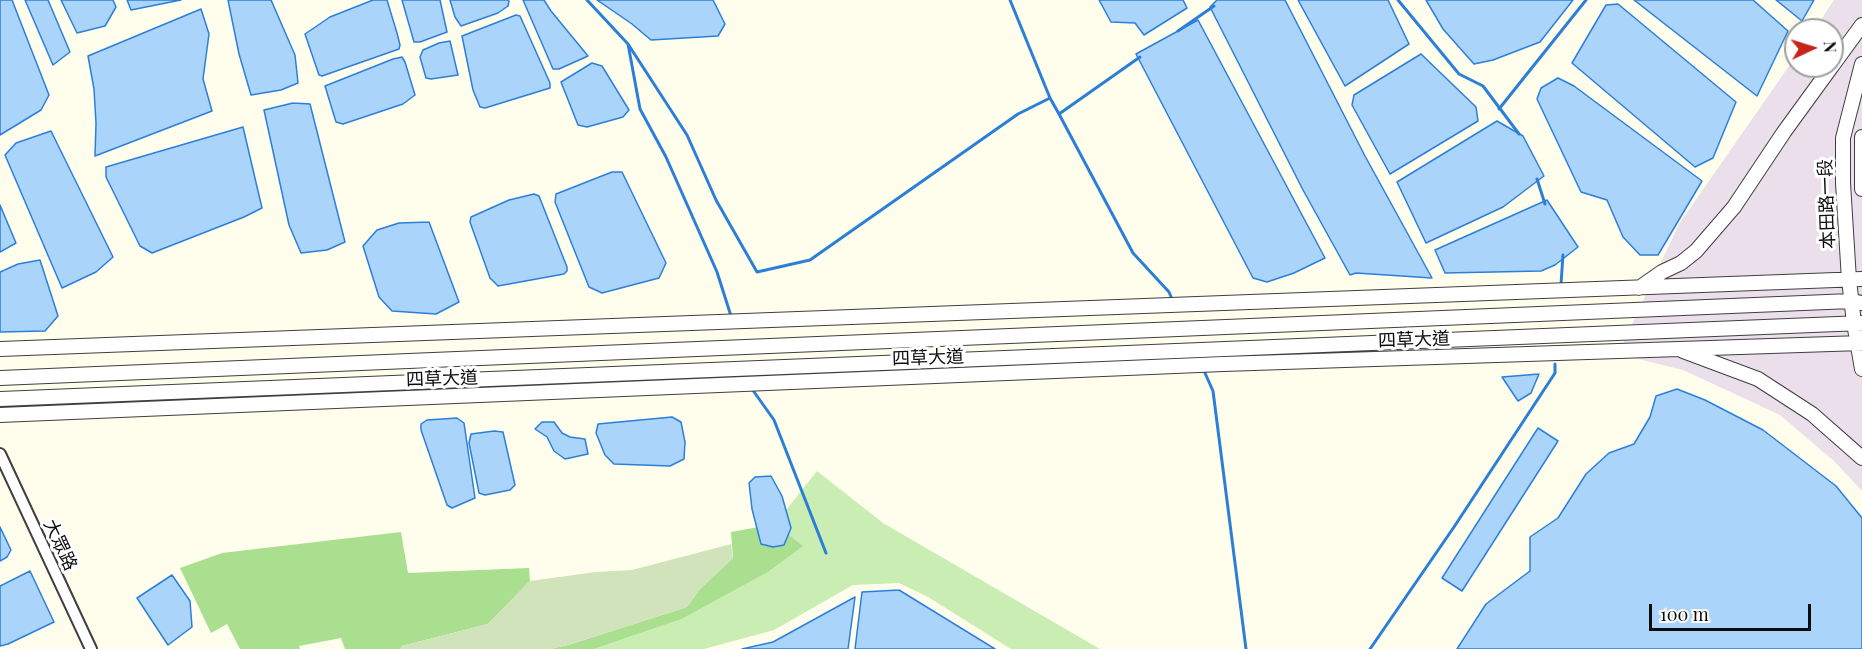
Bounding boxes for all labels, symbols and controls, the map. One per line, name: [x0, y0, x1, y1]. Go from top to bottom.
north arrow: [1784, 18, 1844, 78]
text: N: [1820, 40, 1841, 53]
street label: 本田路一段: [1815, 159, 1839, 249]
street label: 四草大道: [1378, 328, 1450, 352]
street label: 四草大道: [892, 346, 964, 370]
street label: 四草大道: [406, 367, 478, 391]
street label: 大眾路: [39, 516, 81, 574]
scale bar: [1652, 592, 1814, 630]
text: 100 m: [1660, 602, 1709, 626]

